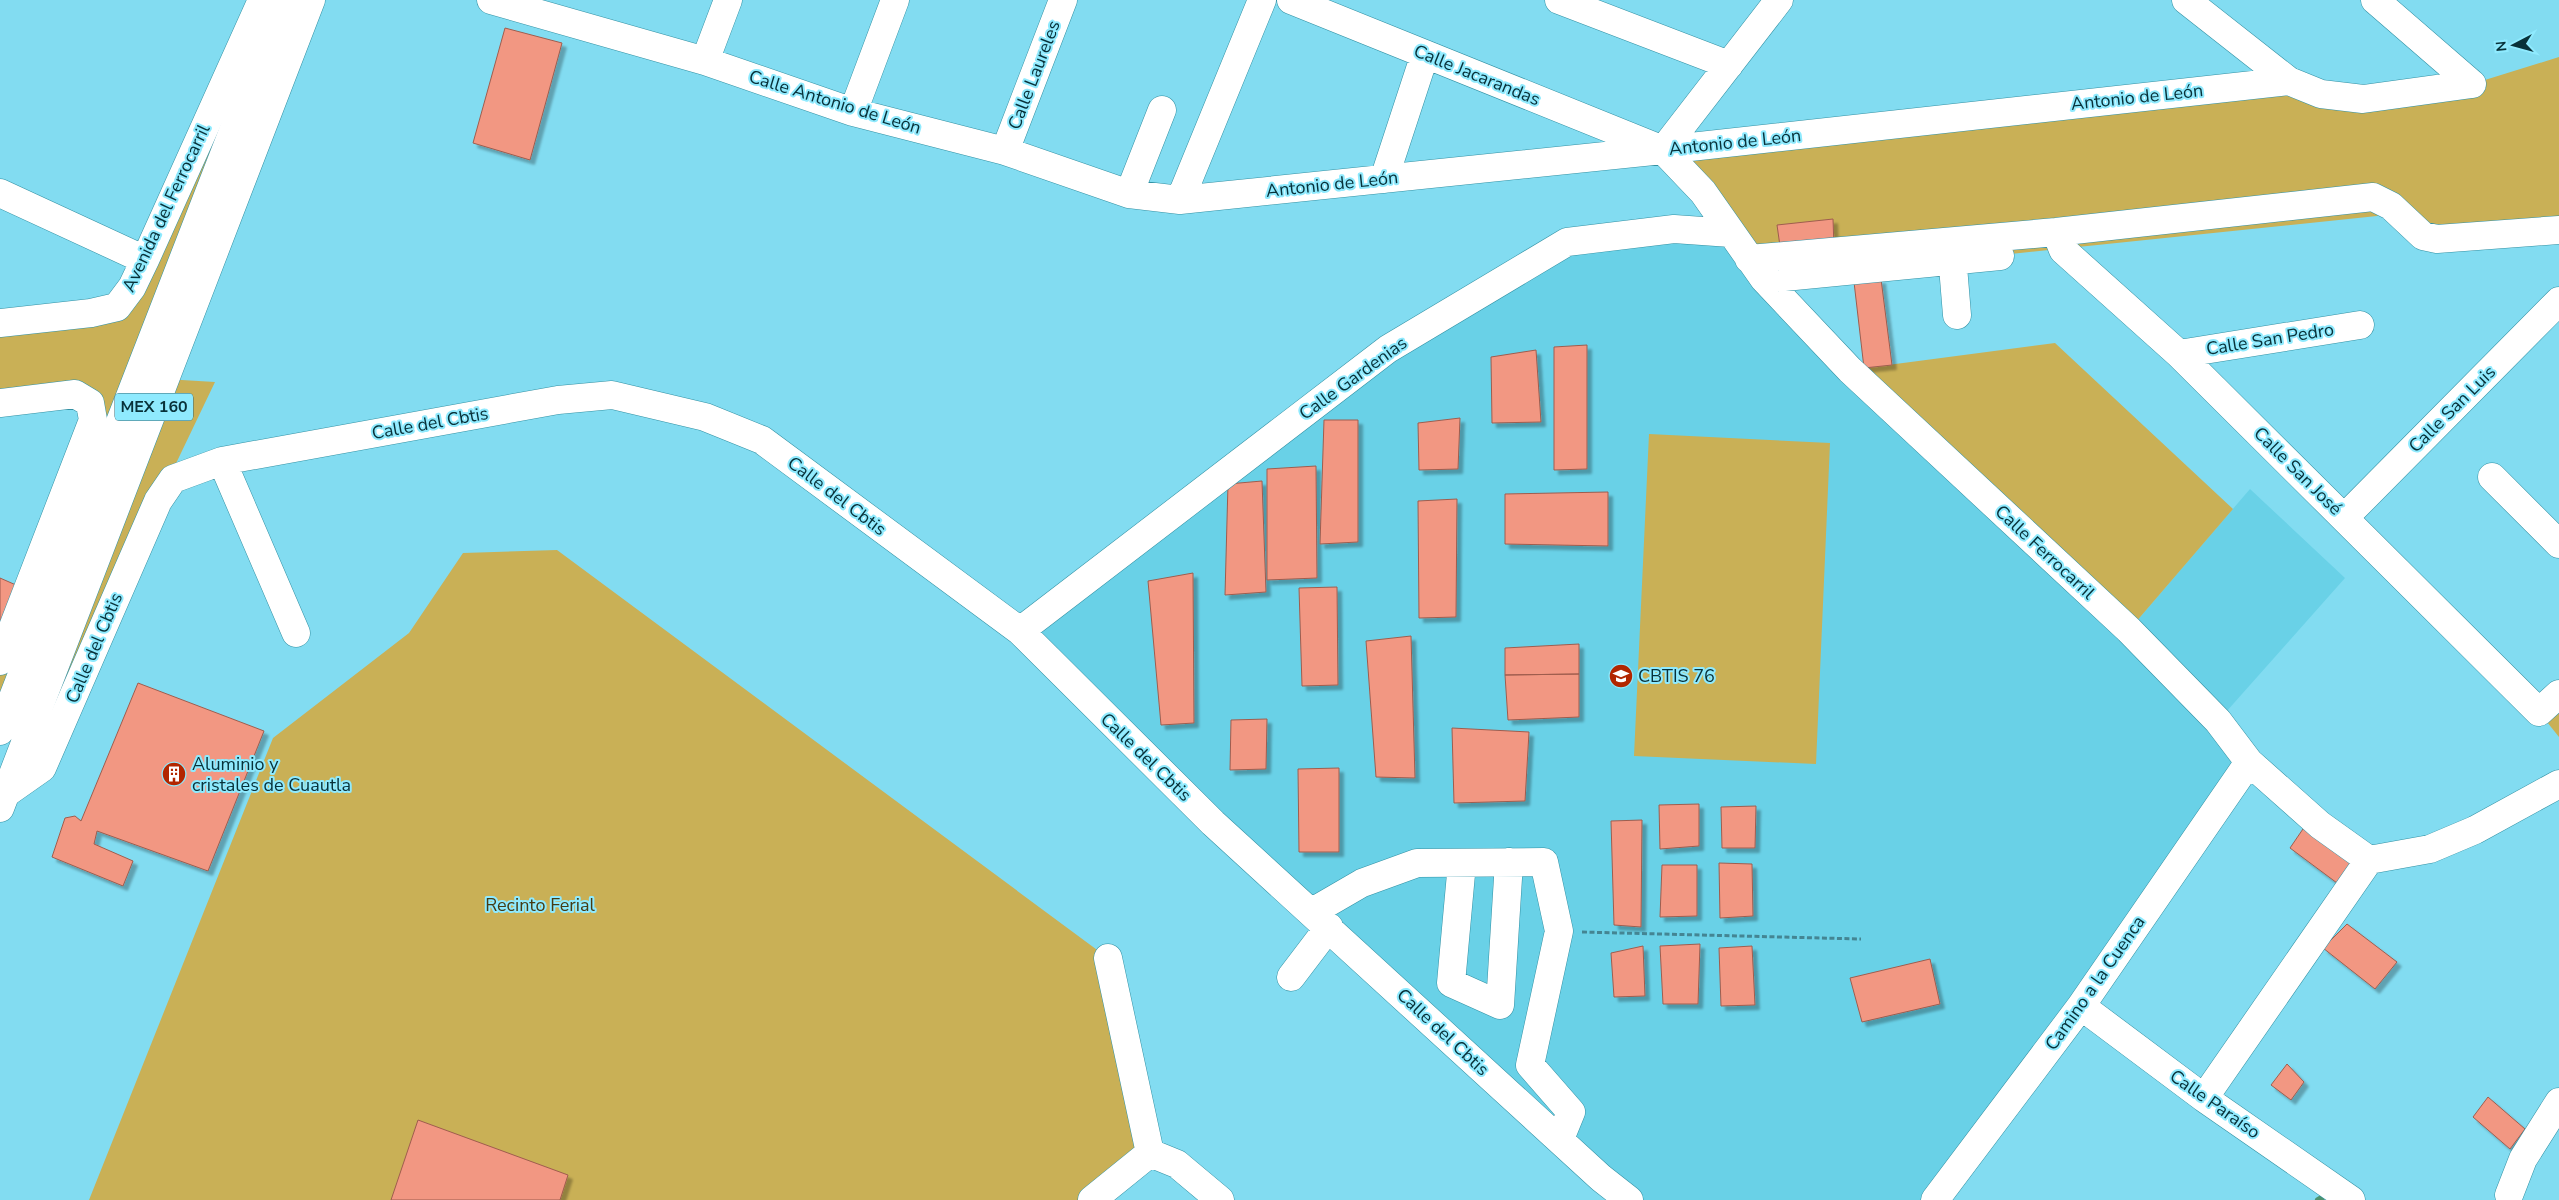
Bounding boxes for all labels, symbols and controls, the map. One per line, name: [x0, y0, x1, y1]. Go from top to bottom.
street label: Calle Laureles: [1002, 17, 1066, 133]
north arrow: [2489, 20, 2539, 70]
street label: Calle Jacarandas: [1410, 39, 1544, 111]
text: N: [2492, 40, 2512, 53]
street label: Calle Antonio de León: [746, 64, 924, 140]
street label: Antonio de León: [2070, 78, 2204, 116]
street label: Avenida del Ferrocarril: [117, 120, 216, 296]
street label: Antonio de León: [1668, 123, 1802, 161]
street label: Antonio de León: [1265, 165, 1399, 203]
street label: Calle San Pedro: [2204, 317, 2336, 361]
street label: Calle Gardenias: [1294, 331, 1412, 425]
street label: Calle San Luis: [2403, 360, 2501, 458]
road number: MEX 160: [115, 394, 193, 421]
street label: Calle del Cbtis: [370, 401, 490, 445]
street label: Calle San José: [2249, 422, 2347, 520]
street label: Calle del Cbtis: [783, 451, 891, 541]
street label: Calle Ferrocarril: [1990, 500, 2101, 605]
street label: Calle del Cbtis: [60, 589, 128, 707]
school or university icon: CBTIS 76: [1608, 663, 1634, 689]
place label: CBTIS 76: [1638, 664, 1715, 688]
street label: Calle del Cbtis: [1095, 707, 1197, 807]
place label: Aluminio y cristales de Cuautla: [192, 752, 351, 797]
building icon: Aluminio y cristales de Cuautla: [161, 761, 187, 787]
park label: Recinto Ferial: [485, 893, 595, 917]
street label: Camino a la Cuenca: [2040, 911, 2150, 1055]
street label: Calle del Cbtis: [1392, 983, 1494, 1081]
street label: Calle Paraíso: [2165, 1064, 2265, 1144]

